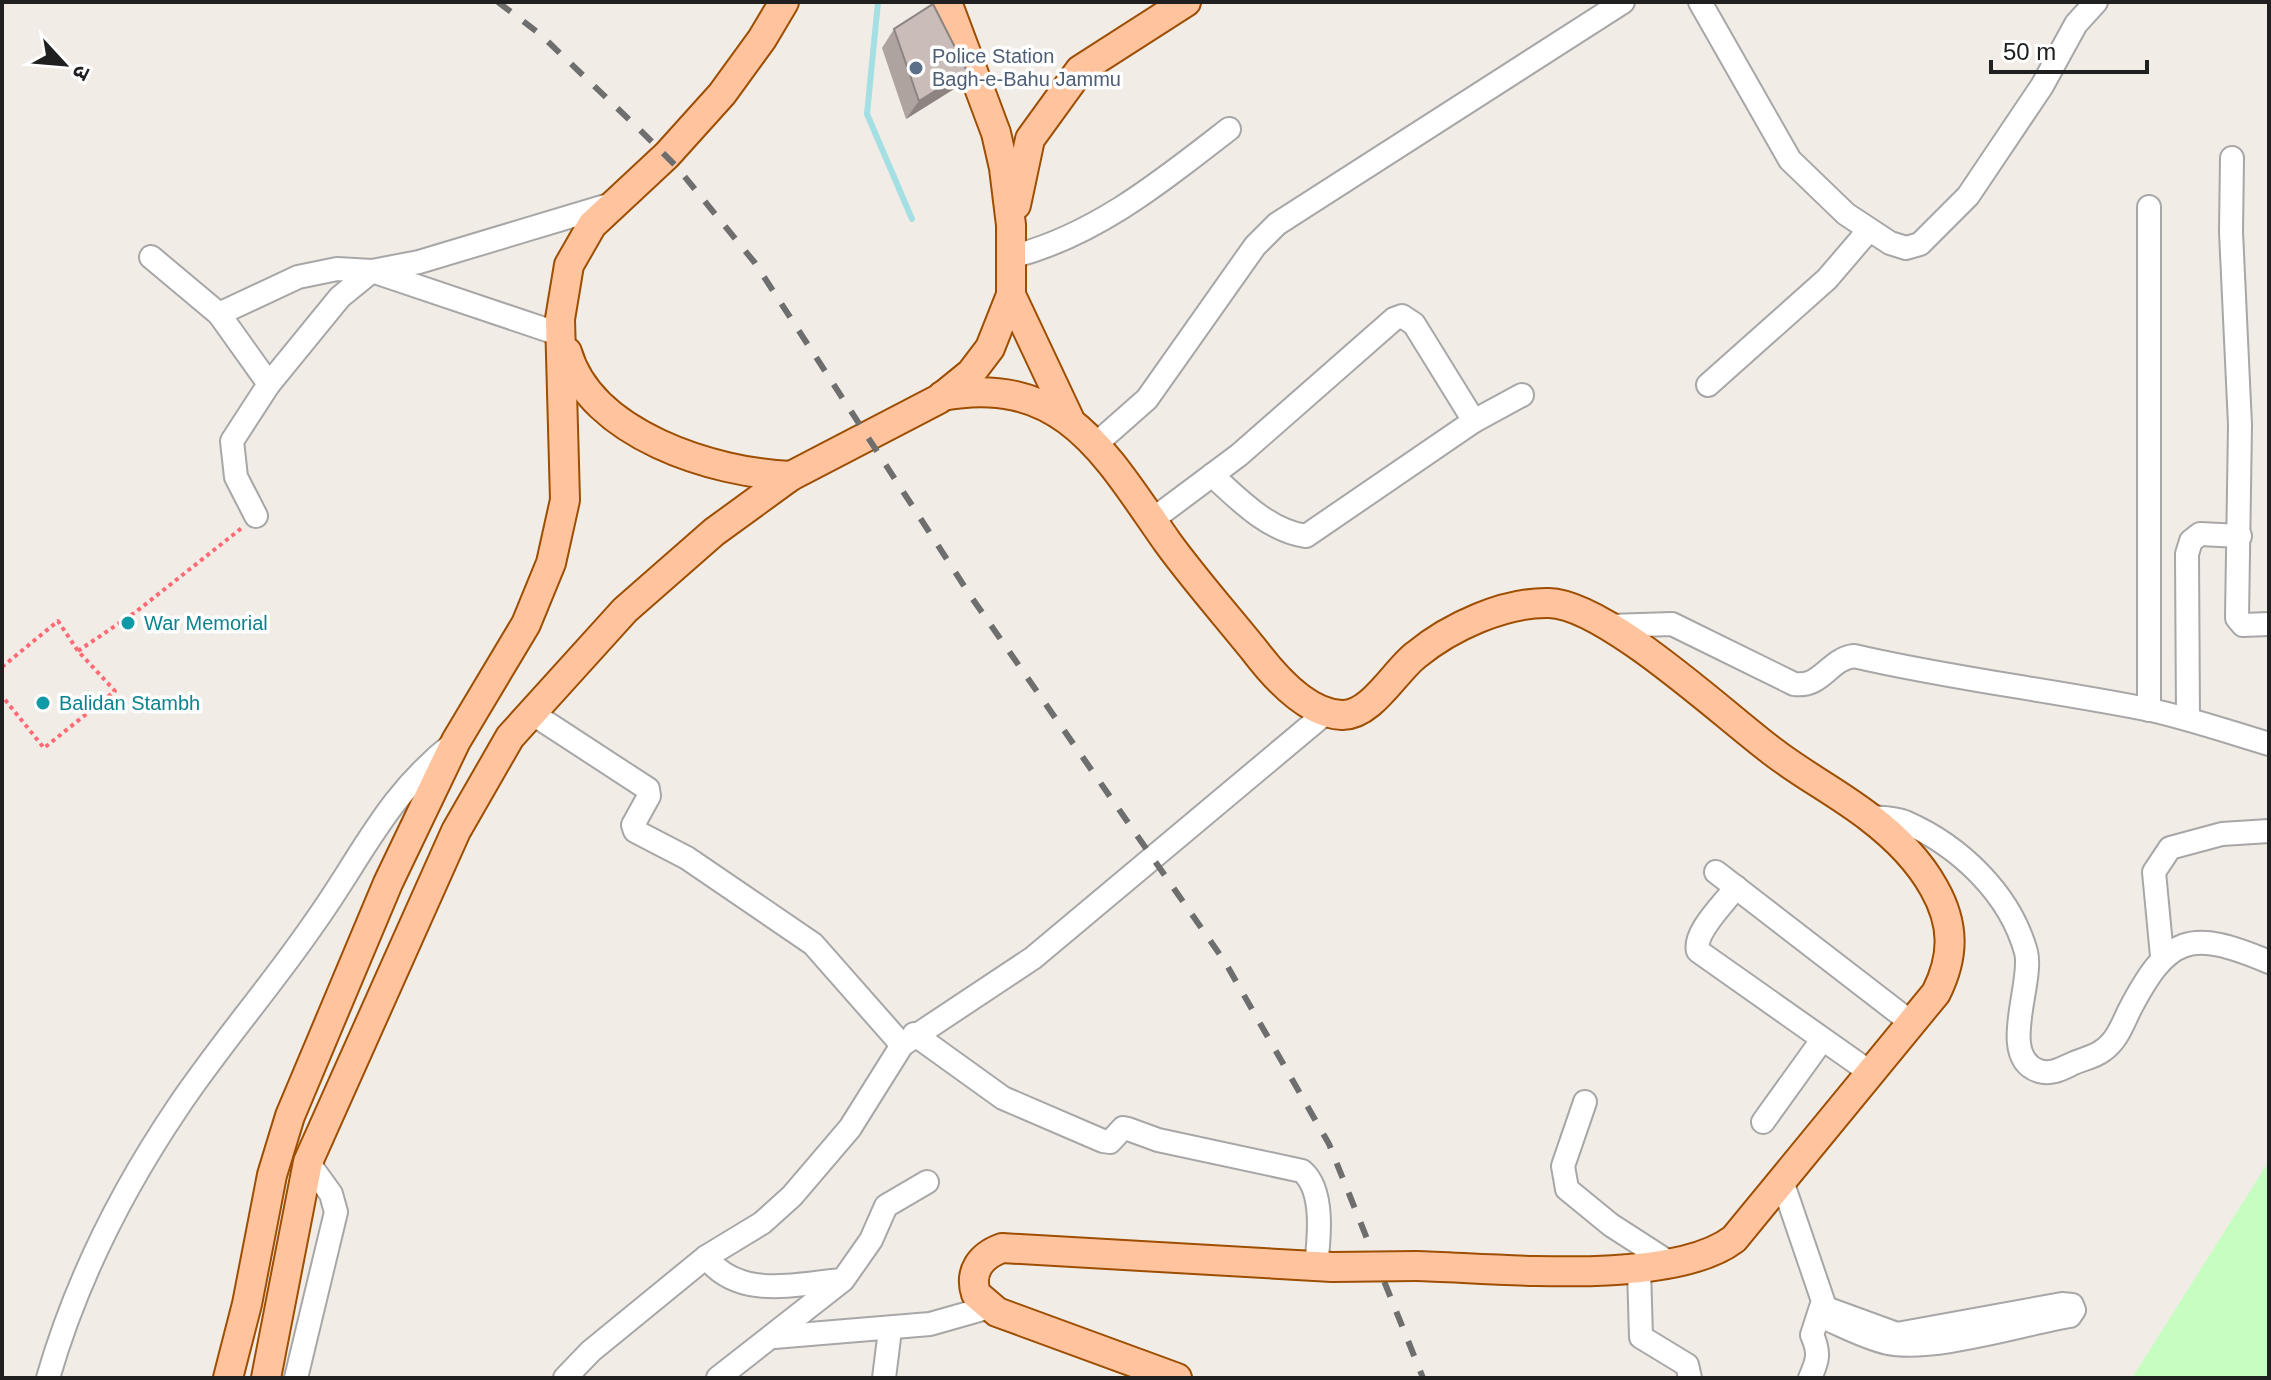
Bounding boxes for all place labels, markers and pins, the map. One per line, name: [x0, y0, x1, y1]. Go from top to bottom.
place label: Police Station Bagh-e-Bahu Jammu: [932, 45, 1121, 90]
marker: Police Station Bagh-e-Bahu Jammu: [907, 59, 925, 77]
place label: War Memorial: [144, 612, 268, 634]
marker: War Memorial: [119, 614, 137, 632]
place label: Balidan Stambh: [59, 692, 200, 714]
marker: Balidan Stambh: [34, 694, 52, 712]

